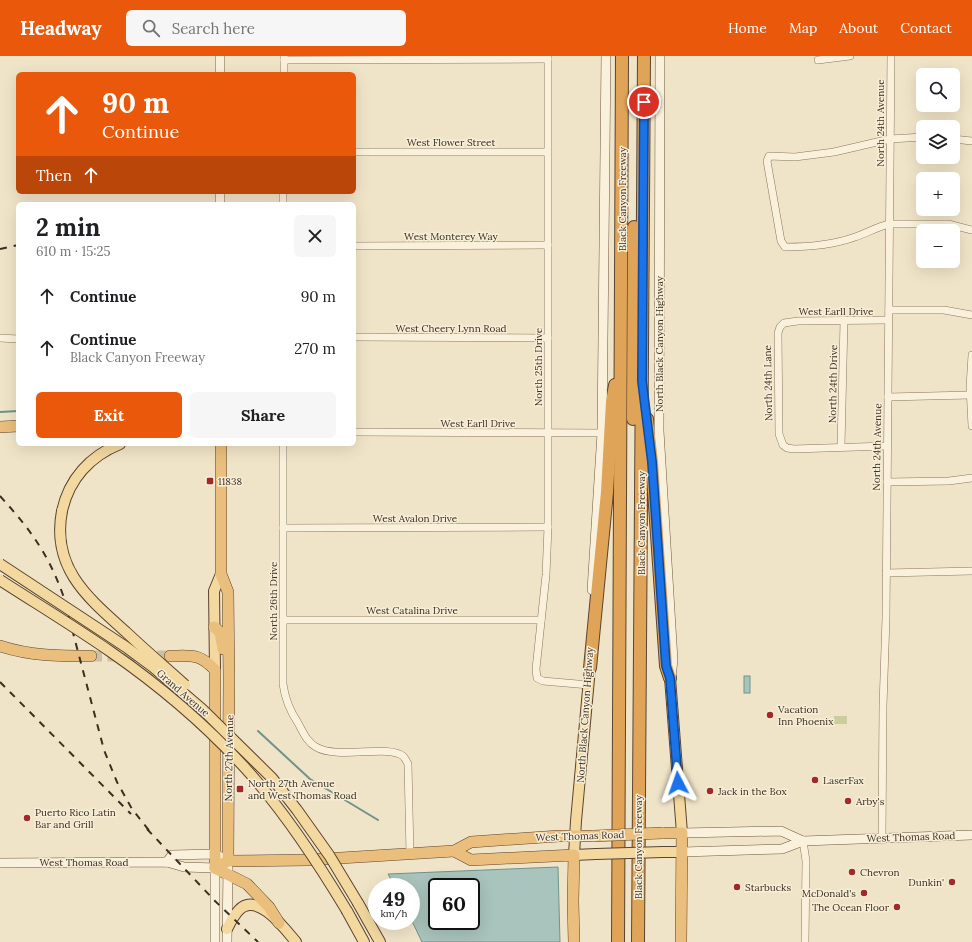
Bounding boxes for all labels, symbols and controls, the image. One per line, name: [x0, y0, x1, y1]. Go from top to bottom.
search box: [126, 10, 406, 46]
text: Headway: [20, 16, 102, 40]
icon: search: [140, 17, 162, 39]
text: Search here: [172, 19, 255, 38]
text: Home: [728, 19, 767, 37]
text: Map: [789, 19, 817, 37]
text: About: [839, 19, 878, 37]
text: Contact: [900, 19, 952, 37]
map controls: [916, 68, 960, 268]
button: search: [916, 68, 960, 112]
street label: North 24th Avenue: [874, 79, 887, 167]
text: 90 m: [102, 85, 169, 121]
pin: [627, 85, 661, 119]
icon: ahead: [36, 88, 88, 140]
icon: arrive: [633, 91, 655, 113]
text: Continue: [102, 120, 179, 143]
button: layers: [916, 120, 960, 164]
street label: West Flower Street: [407, 136, 495, 149]
street label: Black Canyon Freeway: [616, 146, 629, 251]
icon: ahead: [80, 164, 102, 186]
text: Then: [36, 166, 72, 185]
button: +: [916, 172, 960, 216]
text: 2 min: [36, 212, 100, 243]
button: close: [294, 215, 336, 257]
button: −: [916, 224, 960, 268]
street label: West Monterey Way: [404, 230, 499, 243]
text: 610 m · 15:25: [36, 243, 111, 260]
street label: North Black Canyon Highway: [653, 275, 666, 412]
icon: ahead: [36, 285, 58, 307]
text: Continue: [70, 287, 136, 306]
text: 90 m: [301, 287, 336, 306]
street label: West Earll Drive: [799, 305, 874, 318]
street label: West Cheery Lynn Road: [395, 322, 507, 335]
street label: North 25th Drive: [532, 327, 545, 406]
text: Continue: [70, 330, 136, 349]
icon: ahead: [36, 337, 58, 359]
text: 270 m: [294, 339, 336, 358]
street label: North 24th Lane: [761, 344, 775, 421]
street label: North 24th Drive: [826, 344, 840, 423]
text: Black Canyon Freeway: [70, 349, 205, 366]
button: Exit: [36, 392, 182, 438]
button: Share: [190, 392, 336, 438]
street label: North 24th Avenue: [870, 403, 884, 491]
street label: West Earll Drive: [441, 417, 516, 430]
street label: Black Canyon Freeway: [635, 470, 648, 575]
place label: 11838: [218, 475, 242, 488]
marker: 11838: [205, 476, 215, 486]
street label: West Avalon Drive: [373, 512, 458, 525]
street label: North 26th Drive: [267, 561, 280, 640]
street label: West Catalina Drive: [366, 604, 458, 617]
street label: North Black Canyon Highway: [574, 646, 596, 783]
street label: Grand Avenue: [154, 667, 212, 720]
place label: Vacation Inn Phoenix: [777, 703, 834, 728]
marker: Vacation Inn Phoenix: [765, 710, 775, 720]
street label: North 27th Avenue: [222, 714, 236, 801]
position arrow: [657, 762, 699, 804]
place label: LaserFax: [823, 774, 865, 787]
marker: LaserFax: [810, 775, 820, 785]
place label: North 27th Avenue and West Thomas Road: [248, 777, 357, 802]
marker: North 27th Avenue and West Thomas Road: [235, 784, 245, 794]
place label: Jack in the Box: [717, 785, 787, 798]
marker: Jack in the Box: [705, 786, 715, 796]
street label: Black Canyon Freeway: [632, 794, 645, 899]
place label: Arby's: [855, 795, 885, 808]
marker: Arby's: [843, 796, 853, 806]
place label: Puerto Rico Latin Bar and Grill: [35, 806, 116, 831]
marker: Puerto Rico Latin Bar and Grill: [22, 813, 32, 823]
street label: West Thomas Road: [535, 828, 625, 844]
street label: West Thomas Road: [866, 829, 956, 845]
street label: West Thomas Road: [40, 856, 128, 869]
place label: Chevron: [860, 866, 900, 879]
marker: Chevron: [847, 867, 857, 877]
place label: Dunkin': [908, 876, 944, 889]
marker: Dunkin': [947, 877, 957, 887]
speed limit sign: 60: [428, 878, 480, 930]
place label: Starbucks: [745, 881, 791, 894]
marker: Starbucks: [732, 882, 742, 892]
text: 49: [383, 886, 405, 911]
place label: McDonald's: [802, 887, 856, 900]
marker: McDonald's: [859, 888, 869, 898]
place label: The Ocean Floor: [812, 901, 890, 914]
marker: The Ocean Floor: [892, 902, 902, 912]
text: km/h: [380, 907, 408, 920]

